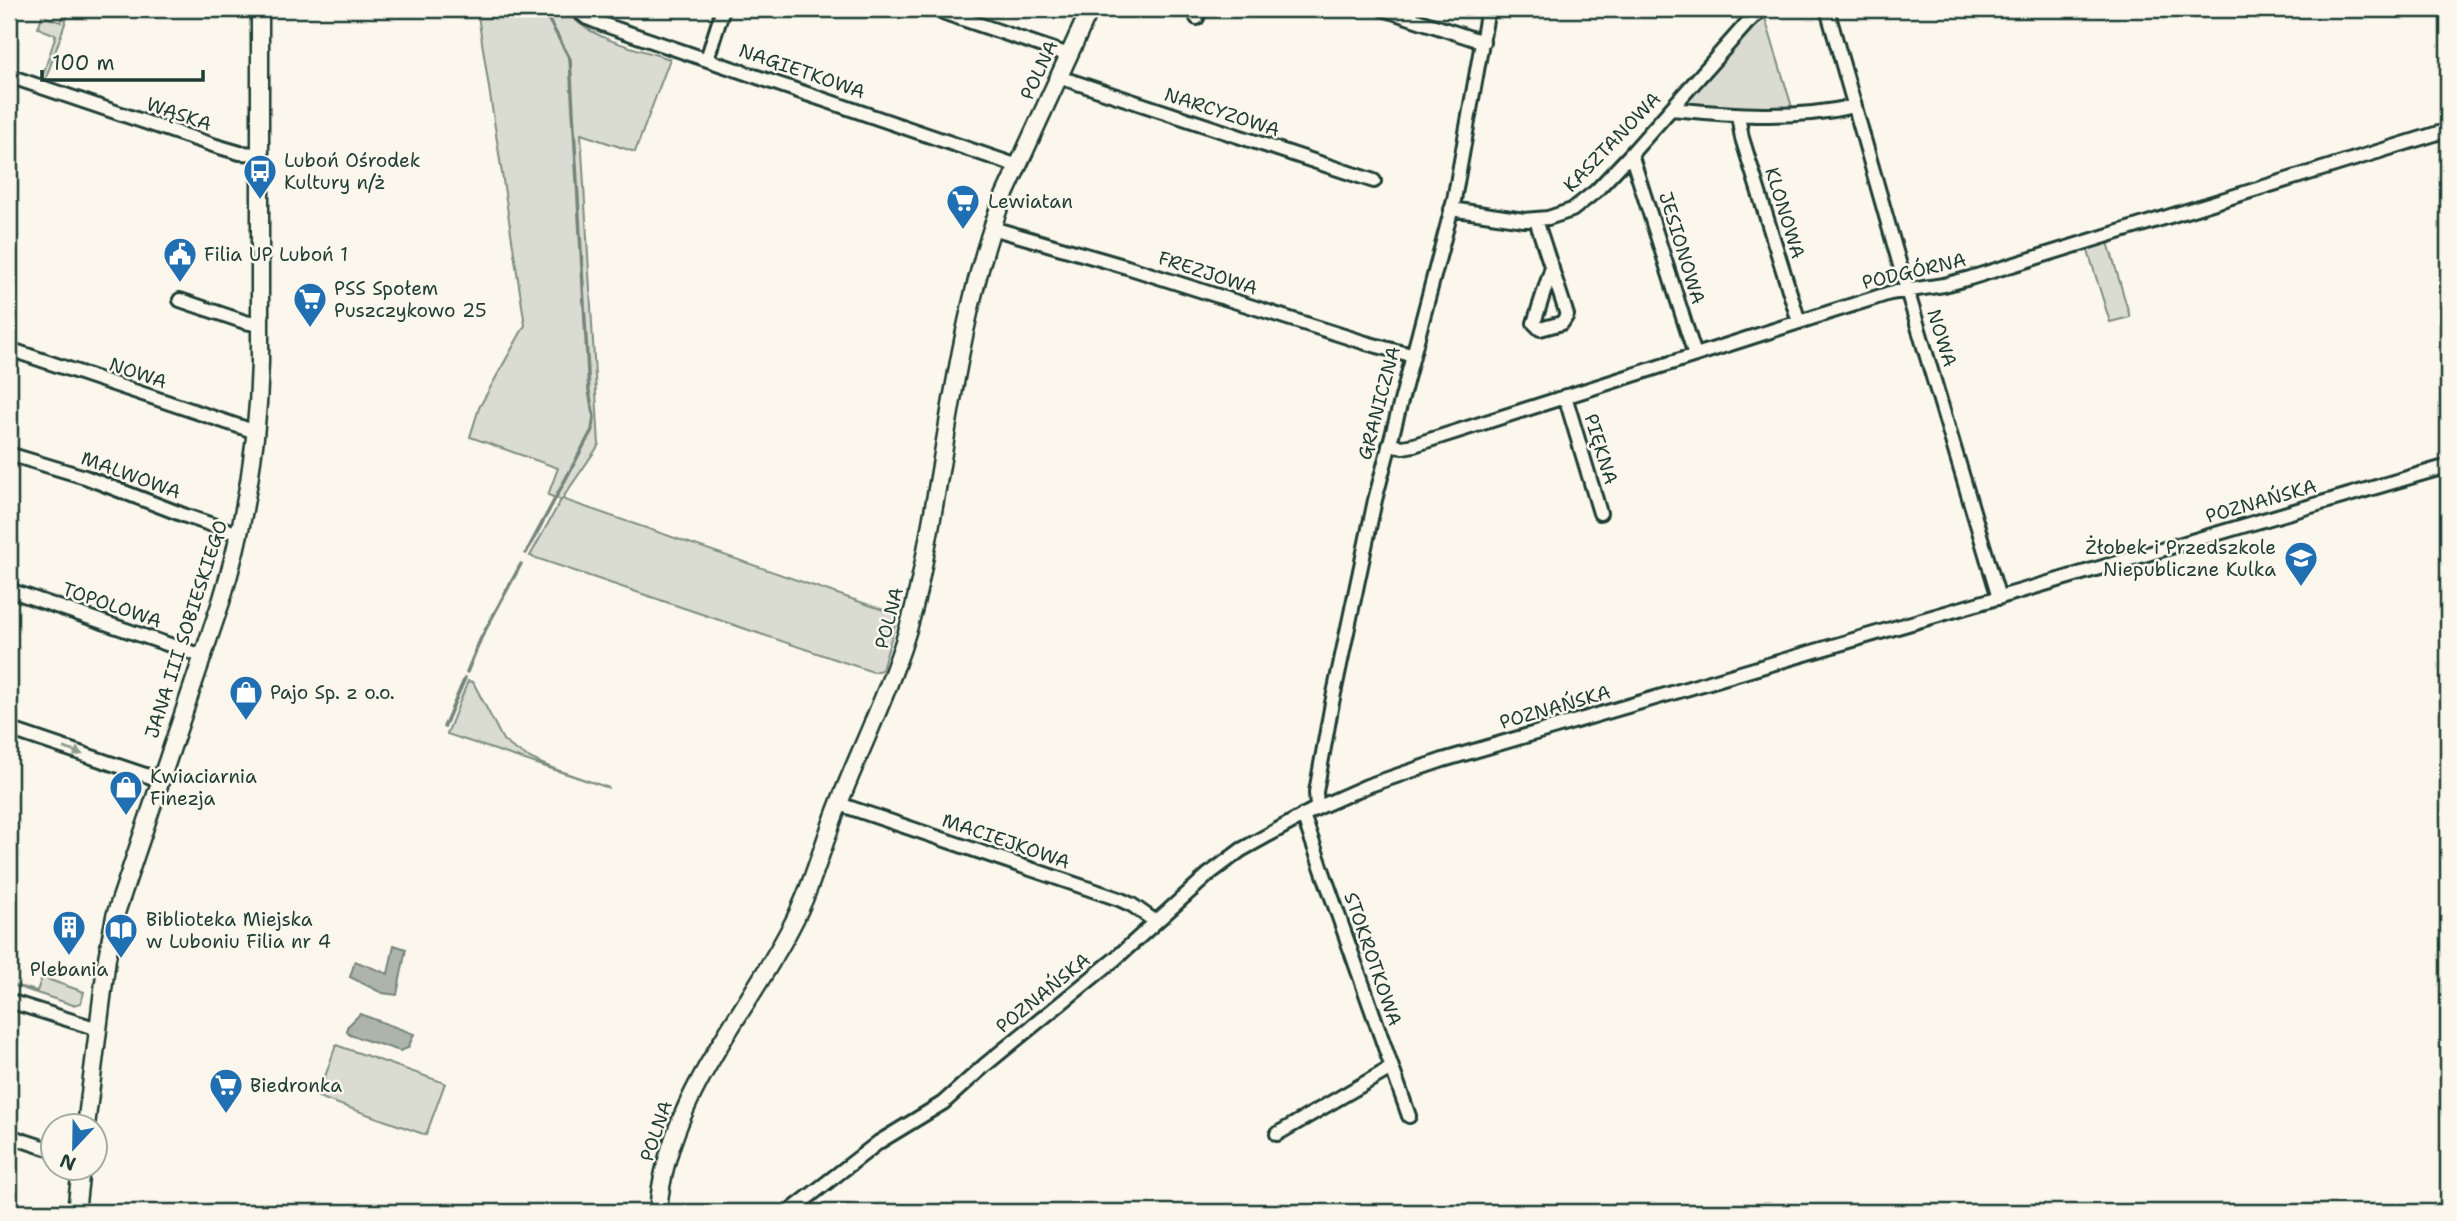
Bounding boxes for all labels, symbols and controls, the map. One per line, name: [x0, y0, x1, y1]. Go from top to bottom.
street label: POLNA: [1014, 36, 1064, 104]
scale bar: [42, 38, 203, 82]
street label: NAGIETKOWA: [736, 38, 869, 104]
text: 100 m: [52, 49, 115, 77]
street label: NARCYZOWA: [1161, 82, 1283, 142]
street label: KASZTANOWA: [1558, 86, 1666, 197]
street label: WĄSKA: [143, 91, 215, 137]
place label: Luboń Ośrodek Kultury n/ż: [284, 148, 421, 195]
bus stop icon: Luboń Ośrodek Kultury n/ż: [241, 152, 279, 201]
street label: KLONOWA: [1759, 164, 1811, 262]
supermarket icon: Lewiatan: [944, 182, 982, 231]
place label: Lewiatan: [988, 189, 1073, 214]
street label: JESIONOWA: [1653, 189, 1711, 307]
public building icon: Filia UP Luboń 1: [161, 235, 199, 284]
place label: Filia UP Luboń 1: [204, 242, 348, 267]
street label: FREZJOWA: [1155, 245, 1261, 301]
street label: PODGÓRNA: [1859, 246, 1969, 295]
place label: PSS Społem Puszczykowo 25: [334, 276, 487, 323]
supermarket icon: PSS Społem Puszczykowo 25: [291, 280, 329, 329]
street label: NOWA: [1921, 306, 1963, 370]
street label: GRANICZNA: [1352, 343, 1406, 463]
street label: NOWA: [106, 352, 170, 395]
street label: PIĘKNA: [1578, 411, 1624, 488]
street label: MALWOWA: [78, 445, 184, 505]
street label: POZNAŃSKA: [2202, 472, 2320, 529]
street label: JANA III SOBIESKIEGO: [139, 517, 233, 741]
place label: Żłobek i Przedszkole Niepubliczne Kulka: [2085, 535, 2276, 582]
school or university icon: Żłobek i Przedszkole Niepubliczne Kulka: [2282, 539, 2320, 588]
street label: TOPOLOWA: [59, 576, 165, 634]
street label: POLNA: [869, 584, 909, 652]
shop icon: Pajo Sp. z o.o.: [227, 673, 265, 722]
street label: POZNAŃSKA: [1496, 678, 1614, 735]
place label: Pajo Sp. z o.o.: [270, 680, 395, 705]
one-way arrow: [63, 746, 84, 757]
place label: Kwiaciarnia Finezja: [150, 764, 257, 811]
shop icon: Kwiaciarnia Finezja: [107, 768, 145, 817]
street label: MACIEJKOWA: [939, 807, 1073, 875]
street label: STOKROTKOWA: [1338, 889, 1408, 1029]
place label: Biblioteka Miejska w Luboniu Filia nr 4: [146, 907, 331, 954]
building icon: Plebania: [50, 908, 88, 957]
library icon: Biblioteka Miejska w Luboniu Filia nr 4: [102, 911, 140, 960]
street label: POZNAŃSKA: [990, 946, 1096, 1039]
place label: Plebania: [30, 957, 108, 982]
supermarket icon: Biedronka: [207, 1066, 245, 1115]
place label: Biedronka: [250, 1073, 342, 1098]
street label: POLNA: [634, 1097, 678, 1165]
north arrow: [38, 1112, 108, 1182]
text: N: [56, 1148, 79, 1177]

